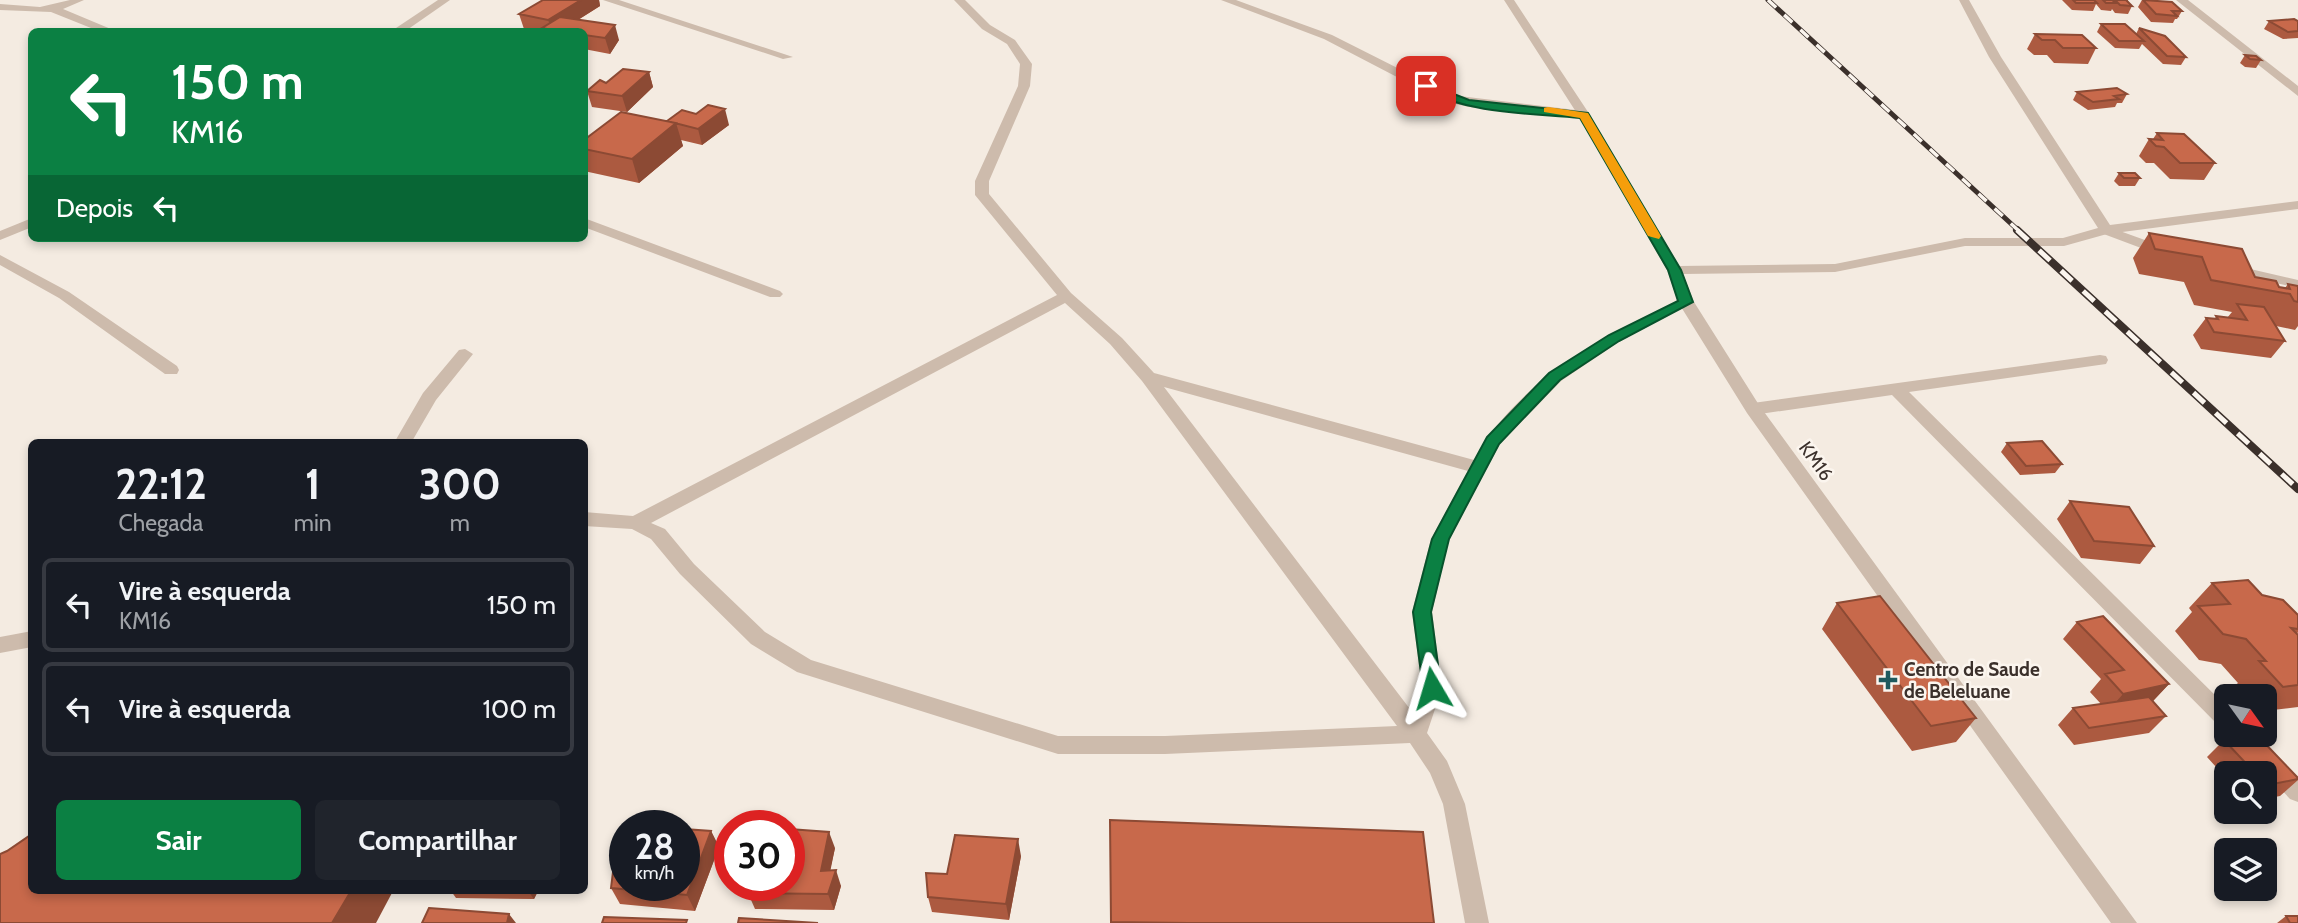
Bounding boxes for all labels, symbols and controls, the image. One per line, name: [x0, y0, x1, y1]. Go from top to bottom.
text: 150 m: [171, 52, 304, 111]
icon: left: [56, 56, 147, 147]
pin: [1396, 56, 1456, 116]
icon: arrive: [1407, 67, 1445, 105]
text: KM16: [171, 112, 243, 151]
icon: left: [147, 189, 185, 227]
text: Depois: [56, 192, 133, 224]
street label: KM16: [1794, 437, 1838, 485]
text: 22:12: [115, 458, 207, 510]
text: 1: [305, 458, 321, 510]
text: 300: [419, 458, 501, 510]
text: Chegada: [119, 509, 203, 537]
text: min: [294, 509, 332, 537]
text: m: [450, 509, 470, 537]
text: Vire à esquerda: [119, 575, 291, 607]
icon: left: [60, 586, 98, 624]
text: 150 m: [487, 589, 556, 621]
text: KM16: [119, 607, 171, 635]
position arrow: [1395, 651, 1469, 725]
place label: Centro de Saude de Beleluane: [1904, 658, 2040, 703]
marker: Centro de Saude de Beleluane: [1878, 670, 1898, 690]
north arrow: [2214, 684, 2277, 747]
map controls: [2214, 684, 2277, 901]
icon: left: [60, 690, 98, 728]
text: Vire à esquerda: [119, 693, 291, 725]
text: 100 m: [483, 693, 556, 725]
button: search: [2214, 761, 2277, 824]
button: Sair: [56, 800, 301, 880]
button: Compartilhar: [315, 800, 560, 880]
speed limit sign: 30: [714, 810, 805, 901]
text: 28: [635, 825, 674, 868]
button: layers: [2214, 838, 2277, 901]
text: km/h: [635, 862, 674, 884]

